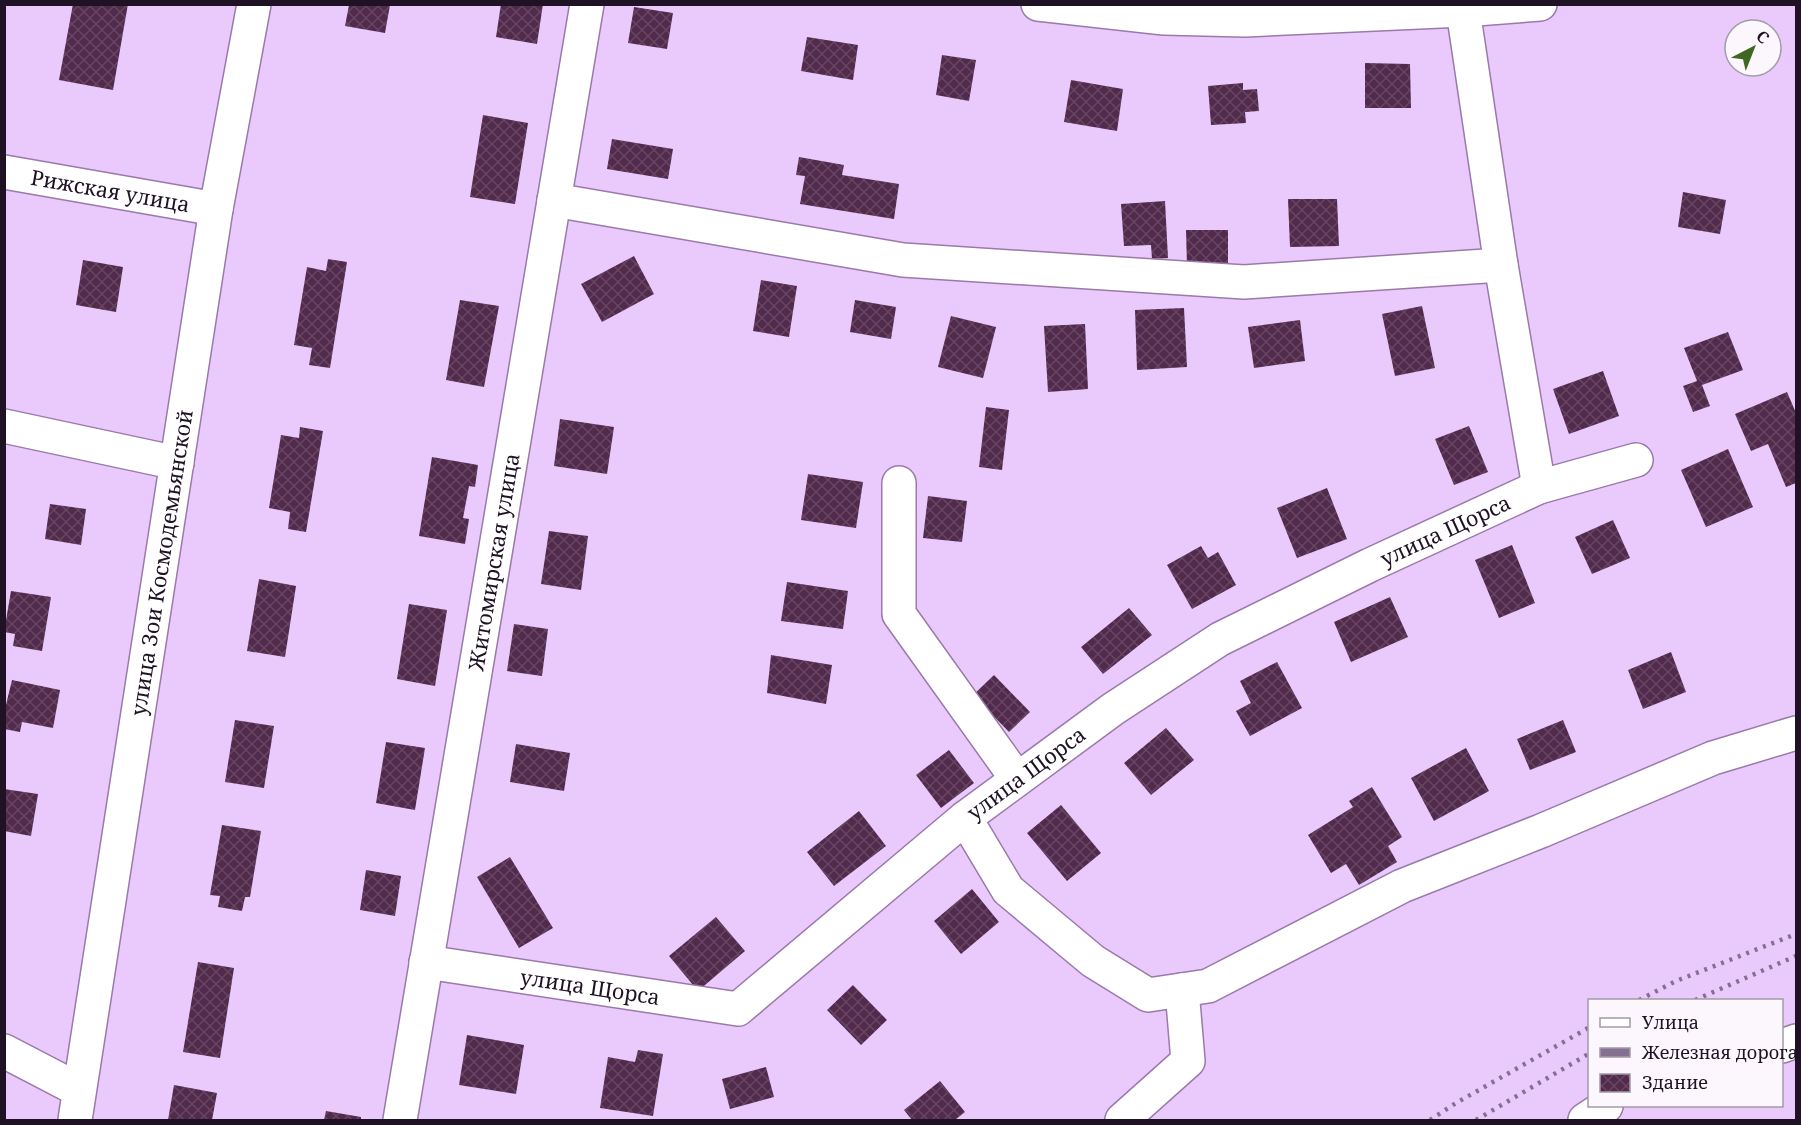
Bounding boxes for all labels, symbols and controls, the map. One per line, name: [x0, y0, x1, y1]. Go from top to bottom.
north arrow: [1723, 18, 1783, 78]
text: С: [1752, 25, 1774, 49]
street label: Рижская улица: [29, 163, 192, 218]
street label: улица Зои Космодемьянской: [124, 408, 199, 718]
street label: Житомирская улица: [461, 451, 526, 674]
street label: улица Щорса: [1375, 488, 1515, 572]
street label: улица Щорса: [961, 720, 1091, 826]
street label: улица Щорса: [518, 962, 662, 1011]
legend: [1588, 999, 1783, 1107]
text: Улица: [1642, 1010, 1699, 1034]
text: Железная дорога: [1641, 1040, 1798, 1064]
text: Здание: [1642, 1070, 1708, 1094]

